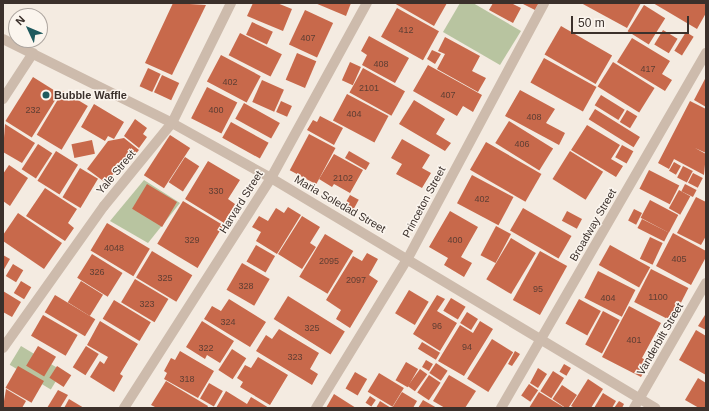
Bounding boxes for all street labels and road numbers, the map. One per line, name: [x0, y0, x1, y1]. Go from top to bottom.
street label: Yale Street: [94, 147, 138, 197]
street label: Princeton Street: [400, 164, 448, 240]
street label: Harvard Street: [216, 168, 266, 236]
street label: Maria Soledad Street: [292, 172, 388, 236]
street label: Broadway Street: [567, 186, 619, 264]
street label: Vanderbilt Street: [634, 301, 686, 377]

